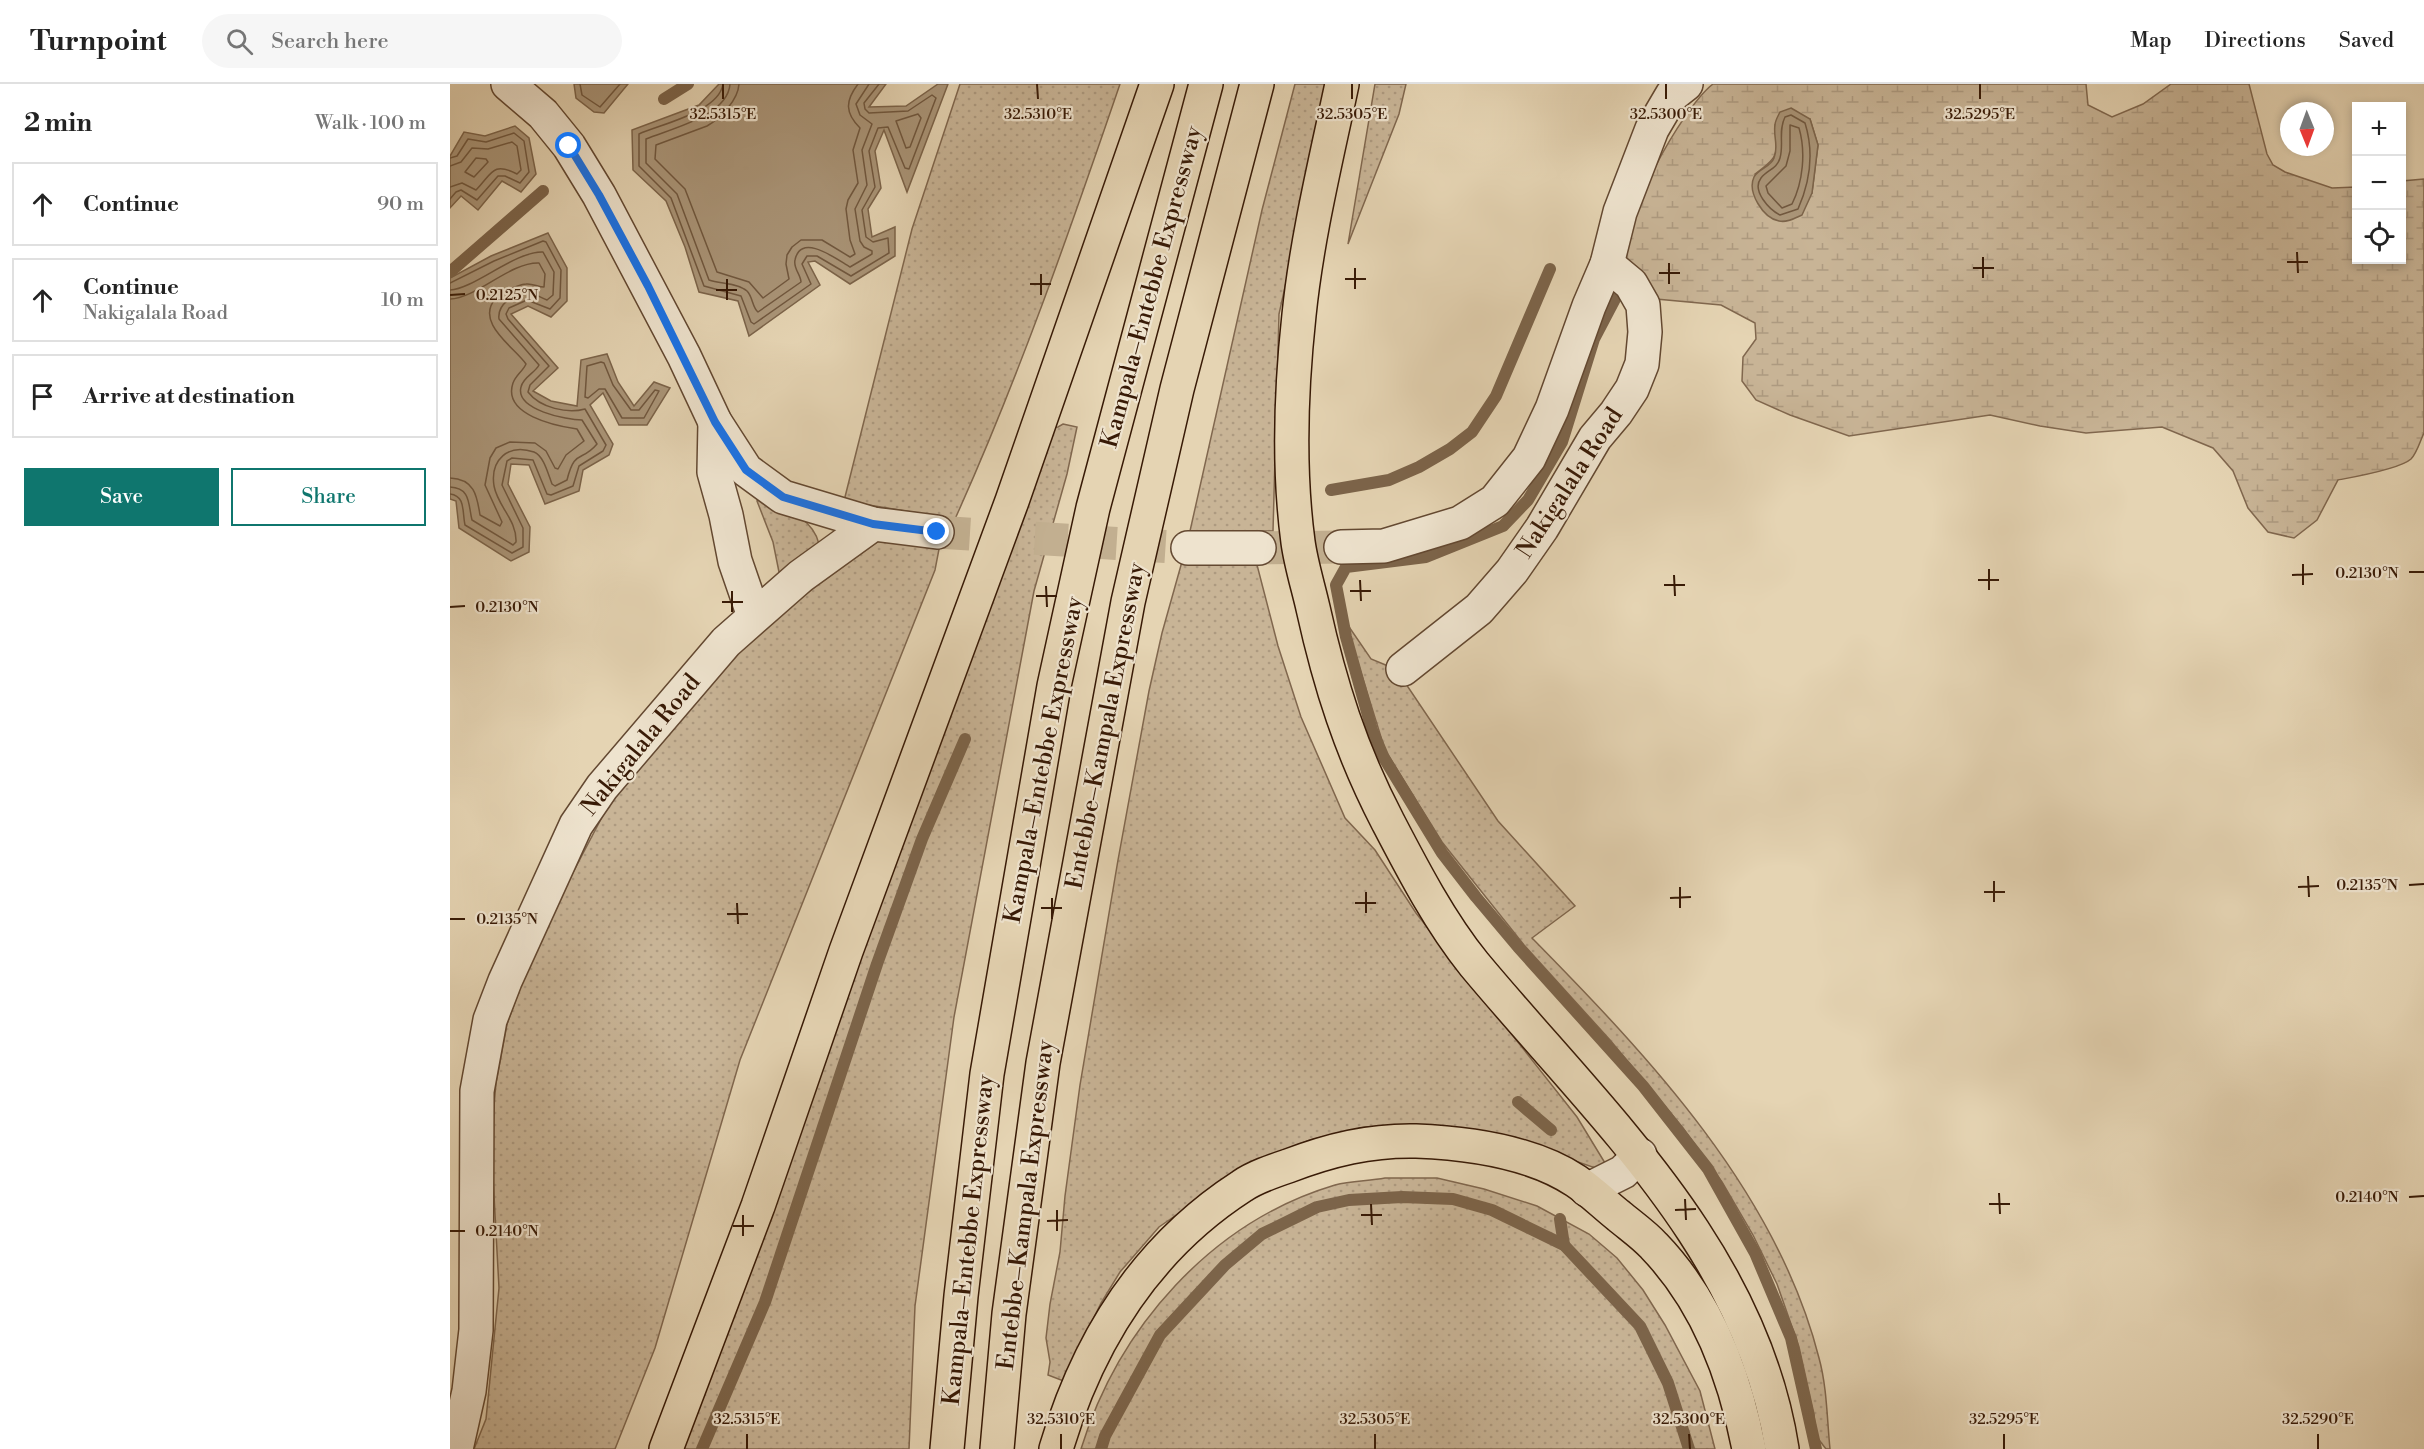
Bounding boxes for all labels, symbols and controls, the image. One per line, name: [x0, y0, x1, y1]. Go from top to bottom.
search box: [202, 14, 622, 68]
text: Turnpoint: [30, 24, 166, 59]
icon: search: [223, 25, 256, 58]
text: Search here: [271, 28, 389, 55]
text: Map: [2130, 28, 2172, 54]
text: Directions: [2205, 28, 2306, 54]
text: Saved: [2339, 28, 2394, 54]
north arrow: [2280, 102, 2334, 156]
map controls: [2352, 102, 2406, 264]
button: +: [2352, 102, 2406, 156]
text: 32.5315°E: [690, 105, 756, 124]
text: 32.5310°E: [1004, 105, 1072, 124]
text: 32.5305°E: [1317, 105, 1387, 124]
text: 32.5300°E: [1630, 105, 1702, 124]
text: 32.5295°E: [1945, 105, 2015, 124]
text: 2 min: [24, 107, 92, 139]
text: Walk · 100 m: [315, 111, 426, 136]
street label: Kampala–Entebbe Expressway: [1095, 122, 1210, 451]
route start: [555, 132, 581, 158]
button: −: [2352, 156, 2406, 210]
icon: ahead: [26, 188, 59, 221]
text: Continue: [83, 191, 179, 218]
text: 90 m: [377, 192, 424, 217]
button: locate: [2352, 210, 2406, 264]
text: Continue: [83, 274, 179, 301]
icon: ahead: [26, 284, 59, 317]
text: 0.2125°N: [476, 286, 538, 305]
text: 10 m: [381, 288, 424, 313]
text: Nakigalala Road: [83, 301, 228, 326]
icon: arrive: [26, 380, 59, 413]
text: Arrive at destination: [83, 383, 295, 410]
street label: Nakigalala Road: [1510, 402, 1630, 564]
button: Save: [24, 468, 219, 526]
button: Share: [231, 468, 426, 526]
route end: [923, 518, 949, 544]
street label: Entebbe–Kampala Expressway: [1060, 560, 1152, 892]
text: 0.2130°N: [2335, 564, 2399, 583]
street label: Kampala–Entebbe Expressway: [998, 594, 1090, 926]
text: 0.2130°N: [475, 598, 539, 617]
street label: Nakigalala Road: [575, 668, 708, 822]
text: 0.2135°N: [2336, 876, 2398, 895]
text: 0.2135°N: [476, 910, 538, 929]
street label: Entebbe–Kampala Expressway: [991, 1038, 1061, 1372]
street label: Kampala–Entebbe Expressway: [937, 1073, 1001, 1407]
text: 0.2140°N: [2335, 1188, 2399, 1207]
text: 0.2140°N: [475, 1222, 539, 1241]
text: 32.5315°E: [714, 1410, 780, 1429]
text: 32.5310°E: [1027, 1410, 1095, 1429]
text: 32.5305°E: [1340, 1410, 1410, 1429]
text: 32.5300°E: [1653, 1410, 1725, 1429]
text: 32.5295°E: [1969, 1410, 2039, 1429]
text: 32.5290°E: [2282, 1410, 2354, 1429]

